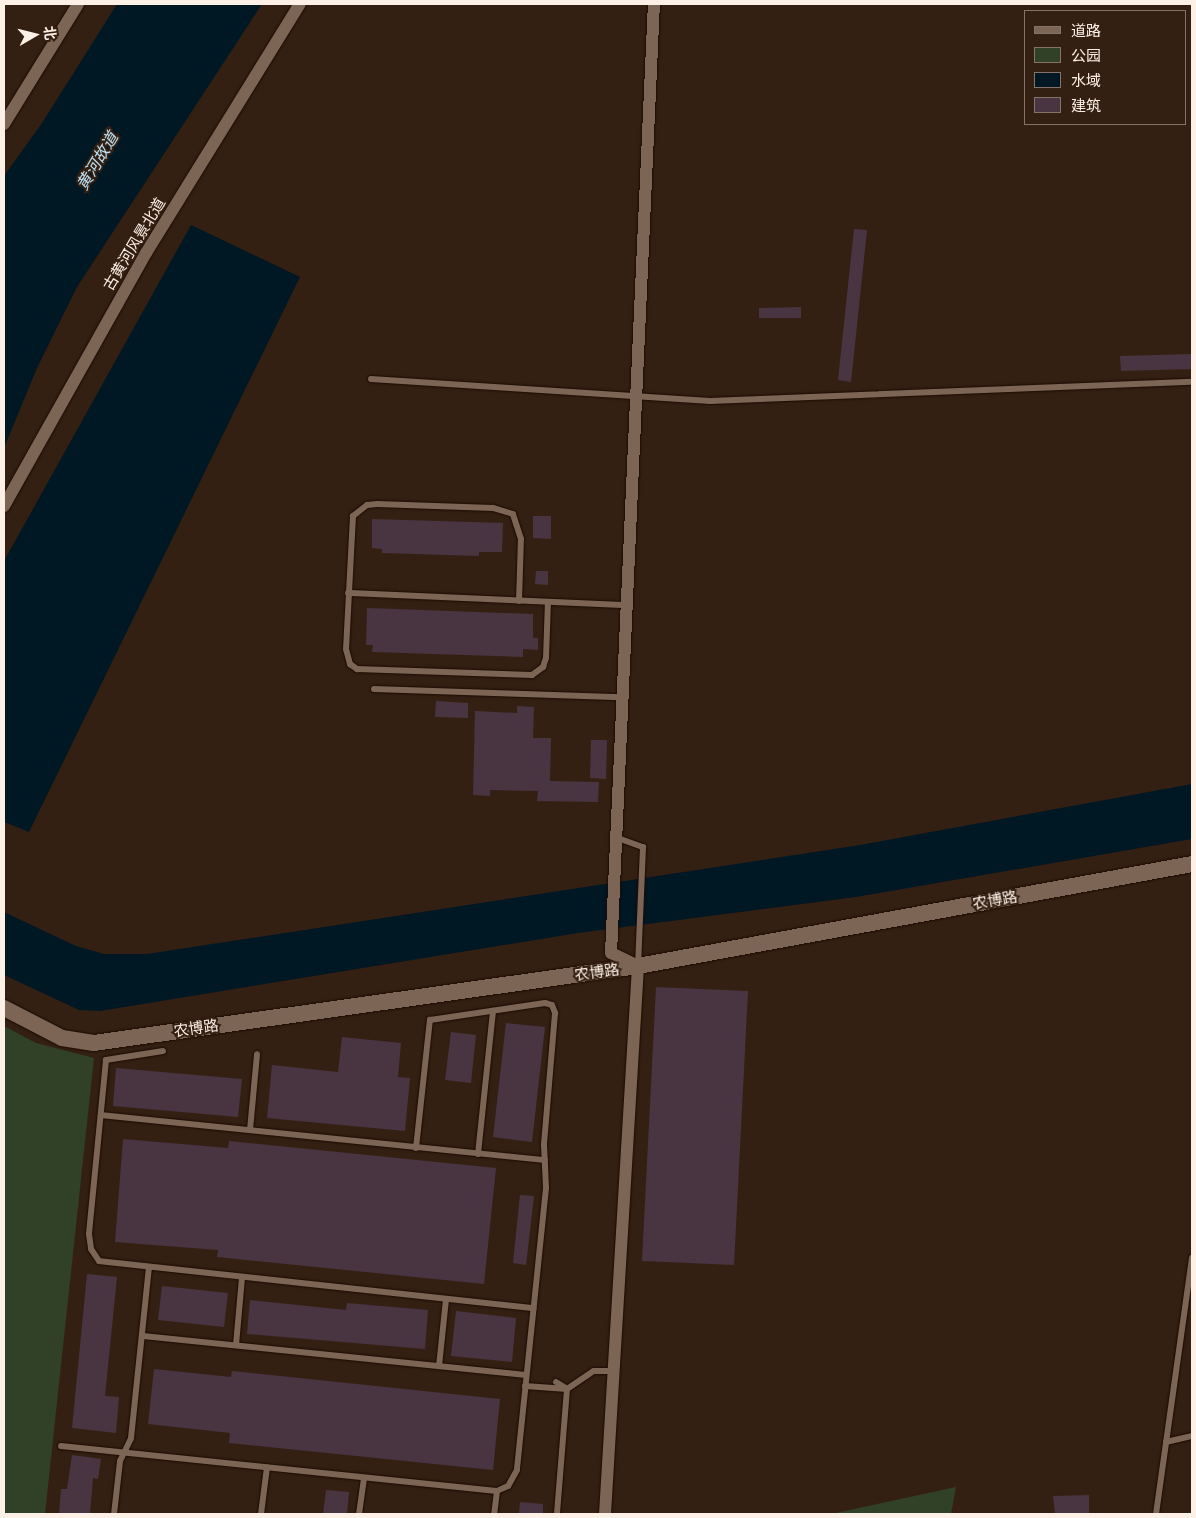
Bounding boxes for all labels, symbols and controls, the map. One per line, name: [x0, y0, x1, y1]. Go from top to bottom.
north arrow: [10, 10, 60, 60]
legend: [1024, 10, 1186, 125]
text: 道路: [1071, 21, 1101, 39]
text: 北: [41, 25, 60, 41]
text: 公园: [1071, 46, 1101, 64]
text: 水域: [1071, 71, 1101, 89]
text: 建筑: [1071, 96, 1101, 114]
water label: 黄河故道: [72, 129, 122, 193]
street label: 古黄河风景北道: [99, 194, 169, 294]
street label: 农博路: [971, 887, 1019, 913]
street label: 农博路: [573, 960, 621, 984]
street label: 农博路: [172, 1016, 220, 1040]

